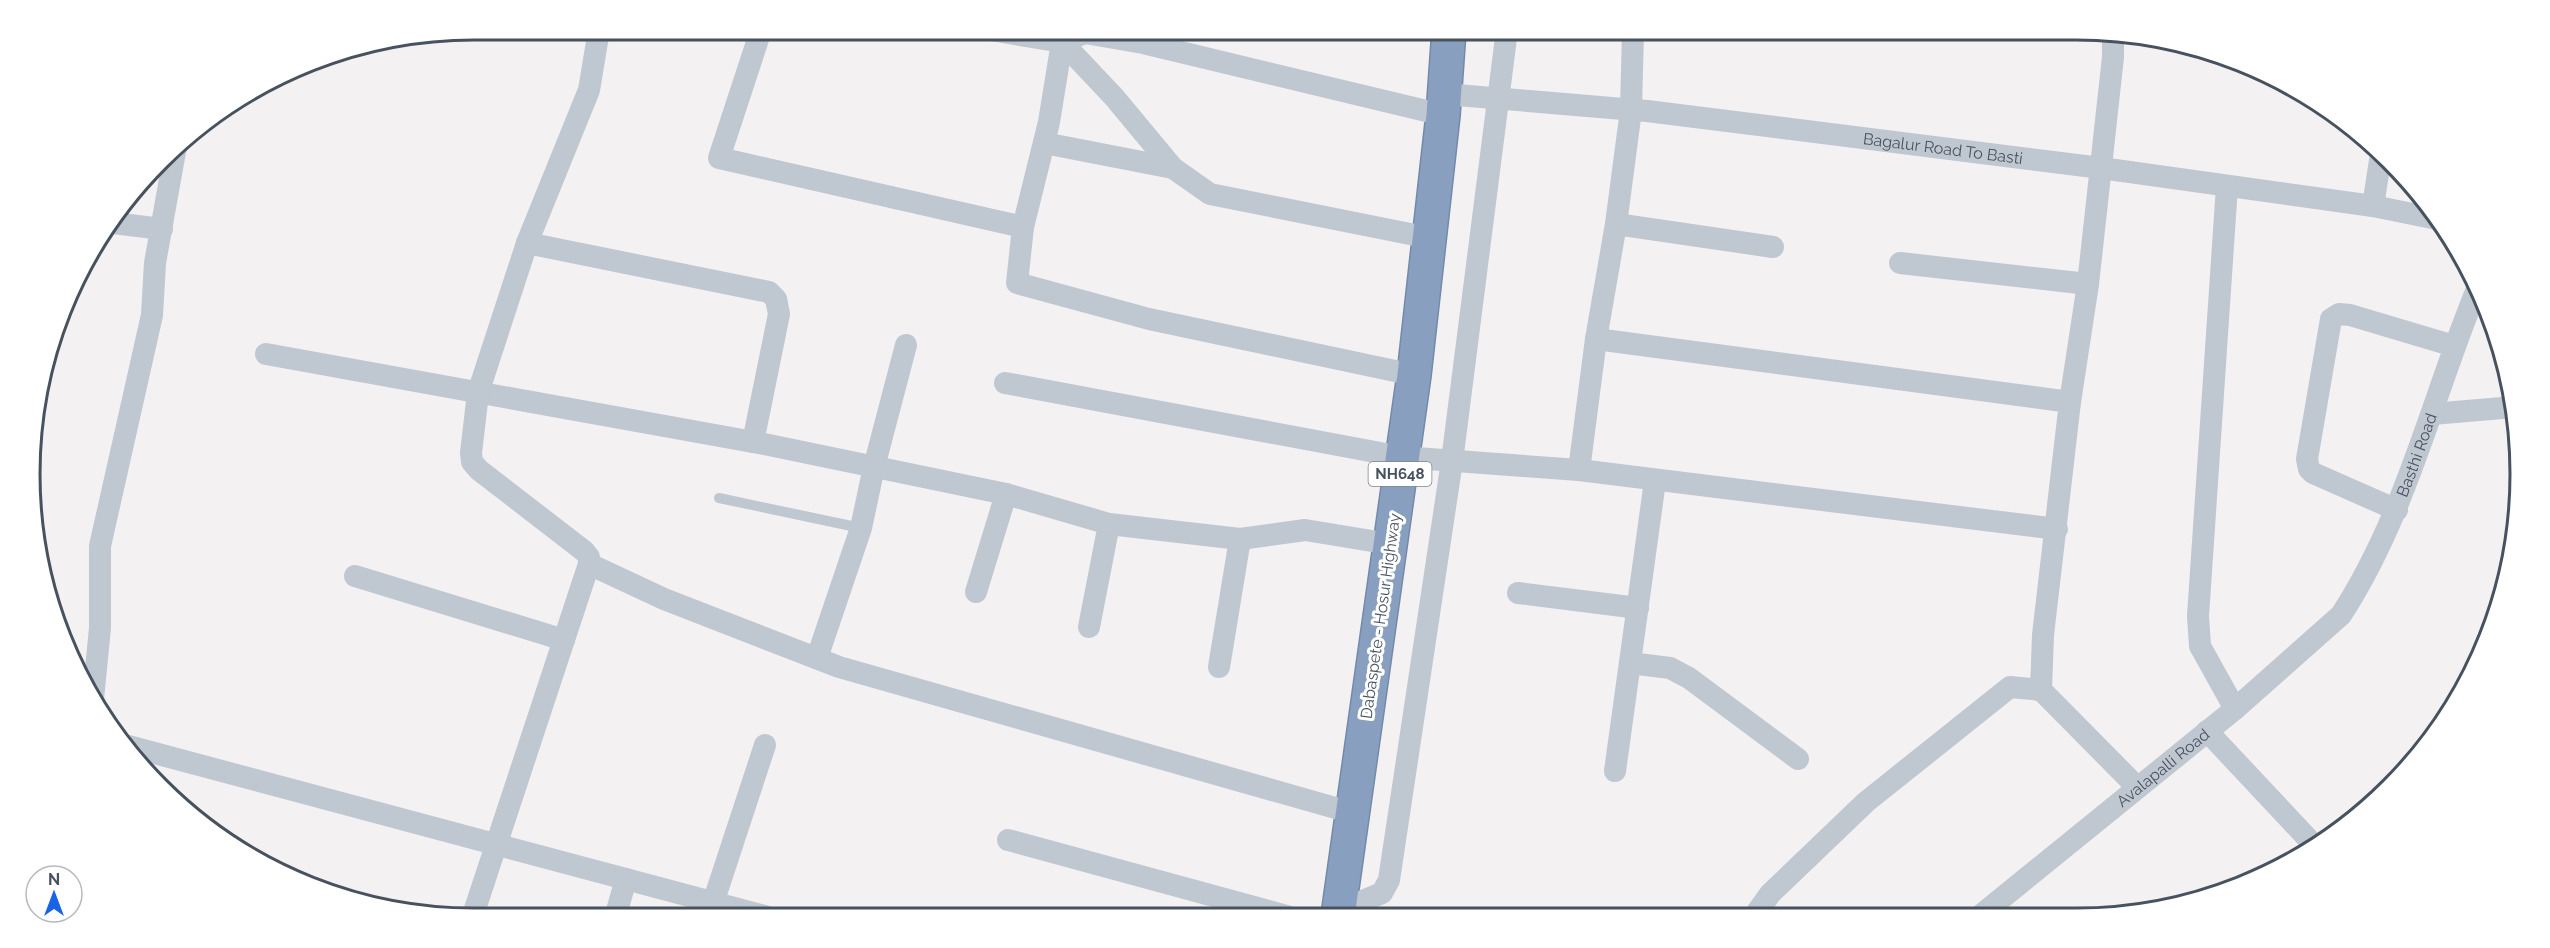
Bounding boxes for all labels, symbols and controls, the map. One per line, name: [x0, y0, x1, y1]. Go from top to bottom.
street label: Bagalur Road To Basti: [1862, 129, 2024, 168]
street label: Basthi Road: [2393, 411, 2441, 500]
road number: NH648: [1368, 462, 1432, 486]
street label: Dabaspete - Hosur Highway: [1357, 512, 1404, 720]
street label: Avalapalli Road: [2113, 725, 2213, 811]
north arrow: [24, 864, 84, 924]
text: N: [48, 870, 60, 889]

